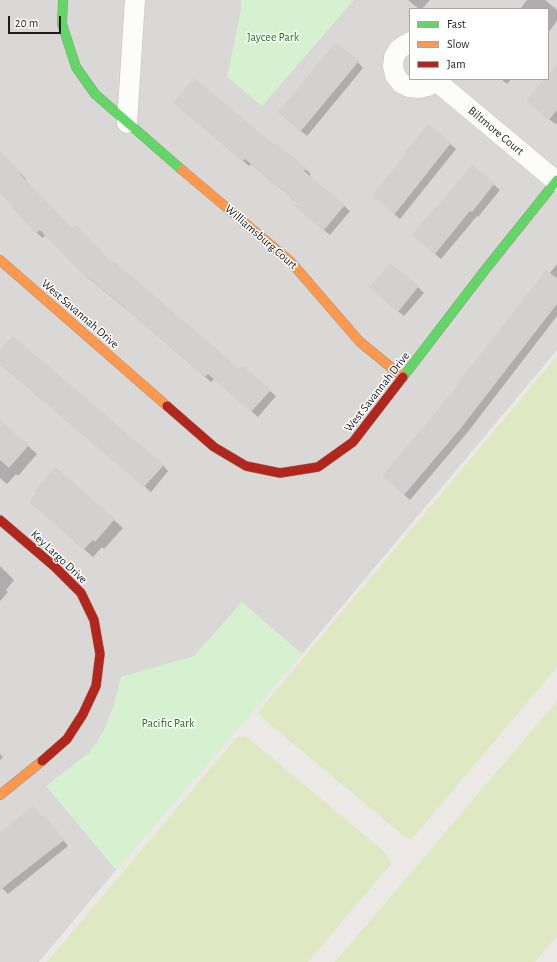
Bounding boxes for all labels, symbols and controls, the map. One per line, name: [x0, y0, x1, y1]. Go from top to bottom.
scale bar: [10, 8, 63, 34]
legend: [409, 8, 549, 80]
text: 20 m: [15, 17, 38, 29]
text: Fast: [447, 18, 466, 30]
park label: Jaycee Park: [247, 30, 299, 44]
text: Slow: [447, 38, 469, 50]
text: Jam: [447, 58, 466, 70]
street label: Biltmore Court: [465, 103, 527, 159]
street label: Williamsburg Court: [222, 202, 300, 272]
street label: West Savannah Drive: [38, 276, 122, 352]
street label: West Savannah Drive: [341, 349, 413, 435]
street label: Key Largo Drive: [28, 527, 90, 587]
park label: Pacific Park: [142, 716, 194, 730]

